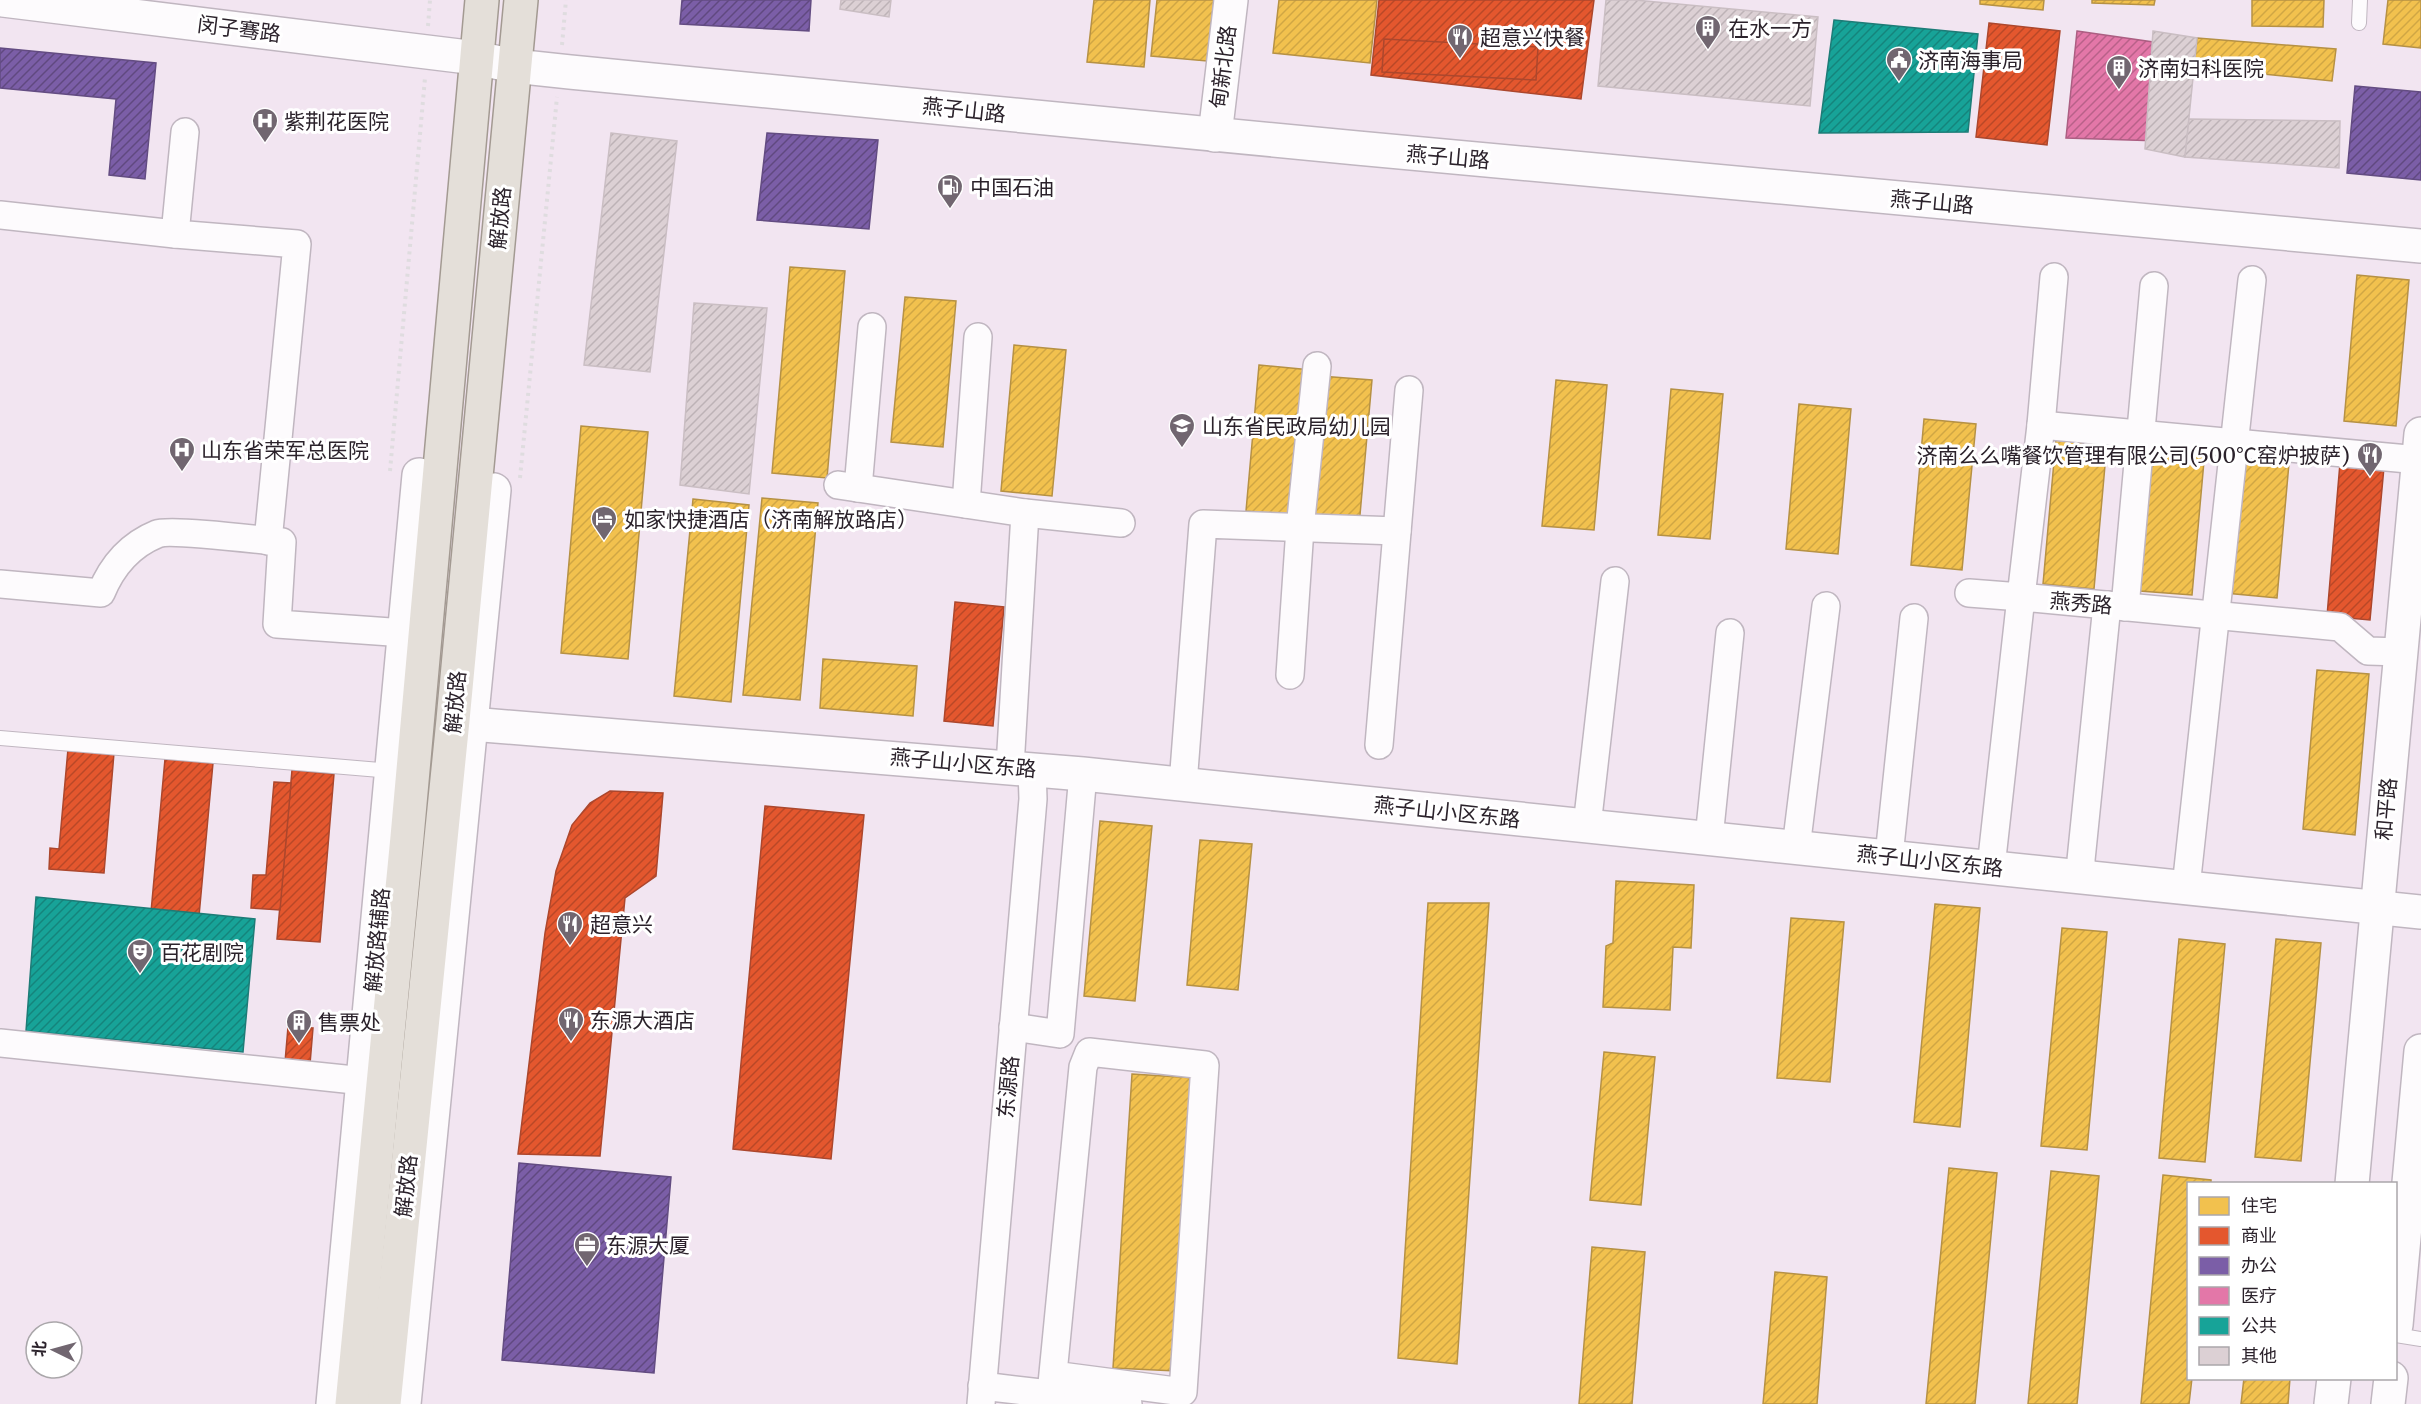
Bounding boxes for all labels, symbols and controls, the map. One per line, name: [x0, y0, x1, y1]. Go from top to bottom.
street label: 闵子骞路: [196, 10, 282, 48]
building icon: 在水一方: [1693, 13, 1723, 51]
place label: 在水一方: [1728, 15, 1812, 42]
restaurant icon: 超意兴快餐: [1445, 22, 1475, 60]
street label: 甸新北路: [1204, 24, 1242, 110]
place label: 超意兴快餐: [1480, 24, 1585, 51]
public building icon: 济南海事局: [1884, 45, 1914, 83]
place label: 济南海事局: [1918, 47, 2023, 74]
building icon: 济南妇科医院: [2104, 53, 2134, 91]
place label: 济南妇科医院: [2138, 55, 2264, 82]
street label: 燕子山路: [921, 92, 1007, 128]
hospital icon: 紫荆花医院: [250, 106, 280, 144]
place label: 紫荆花医院: [284, 108, 389, 135]
street label: 燕子山路: [1405, 140, 1491, 174]
fuel station icon: 中国石油: [935, 172, 965, 210]
place label: 中国石油: [970, 174, 1054, 201]
street label: 解放路: [484, 185, 516, 251]
street label: 燕子山路: [1889, 185, 1975, 219]
school or university icon: 山东省民政局幼儿园: [1167, 411, 1197, 449]
place label: 山东省民政局幼儿园: [1202, 413, 1391, 440]
hospital icon: 山东省荣军总医院: [167, 435, 197, 473]
place label: 山东省荣军总医院: [201, 437, 369, 464]
restaurant icon: 济南么么嘴餐饮管理有限公司(500℃窑炉披萨): [2355, 440, 2385, 478]
place label: 济南么么嘴餐饮管理有限公司(500℃窑炉披萨): [1916, 442, 2350, 469]
hotel icon: 如家快捷酒店（济南解放路店）: [589, 504, 619, 542]
place label: 如家快捷酒店（济南解放路店）: [624, 506, 918, 533]
street label: 燕秀路: [2048, 587, 2114, 619]
street label: 解放路: [439, 669, 471, 735]
street label: 燕子山小区东路: [889, 743, 1037, 783]
street label: 和平路: [2370, 776, 2402, 842]
street label: 燕子山小区东路: [1372, 791, 1522, 833]
street label: 燕子山小区东路: [1855, 840, 2005, 882]
street label: 解放路辅路: [359, 887, 395, 993]
restaurant icon: 超意兴: [555, 909, 585, 947]
place label: 超意兴: [590, 911, 653, 938]
theatre icon: 百花剧院: [125, 937, 155, 975]
place label: 百花剧院: [160, 939, 244, 966]
restaurant icon: 东源大酒店: [556, 1005, 586, 1043]
building icon: 售票处: [284, 1007, 314, 1045]
place label: 东源大酒店: [590, 1007, 695, 1034]
place label: 售票处: [318, 1009, 381, 1036]
street label: 东源路: [992, 1054, 1024, 1120]
street label: 解放路: [389, 1153, 423, 1219]
legend: [2187, 1182, 2397, 1380]
text: 住宅: [2241, 1194, 2277, 1217]
text: 商业: [2241, 1224, 2277, 1247]
office icon: 东源大厦: [572, 1230, 602, 1268]
place label: 东源大厦: [606, 1232, 690, 1259]
text: 办公: [2241, 1254, 2277, 1277]
text: 医疗: [2241, 1284, 2277, 1307]
text: 公共: [2241, 1314, 2277, 1337]
north arrow: [24, 1320, 84, 1380]
text: 北: [28, 1340, 50, 1358]
text: 其他: [2241, 1344, 2277, 1367]

